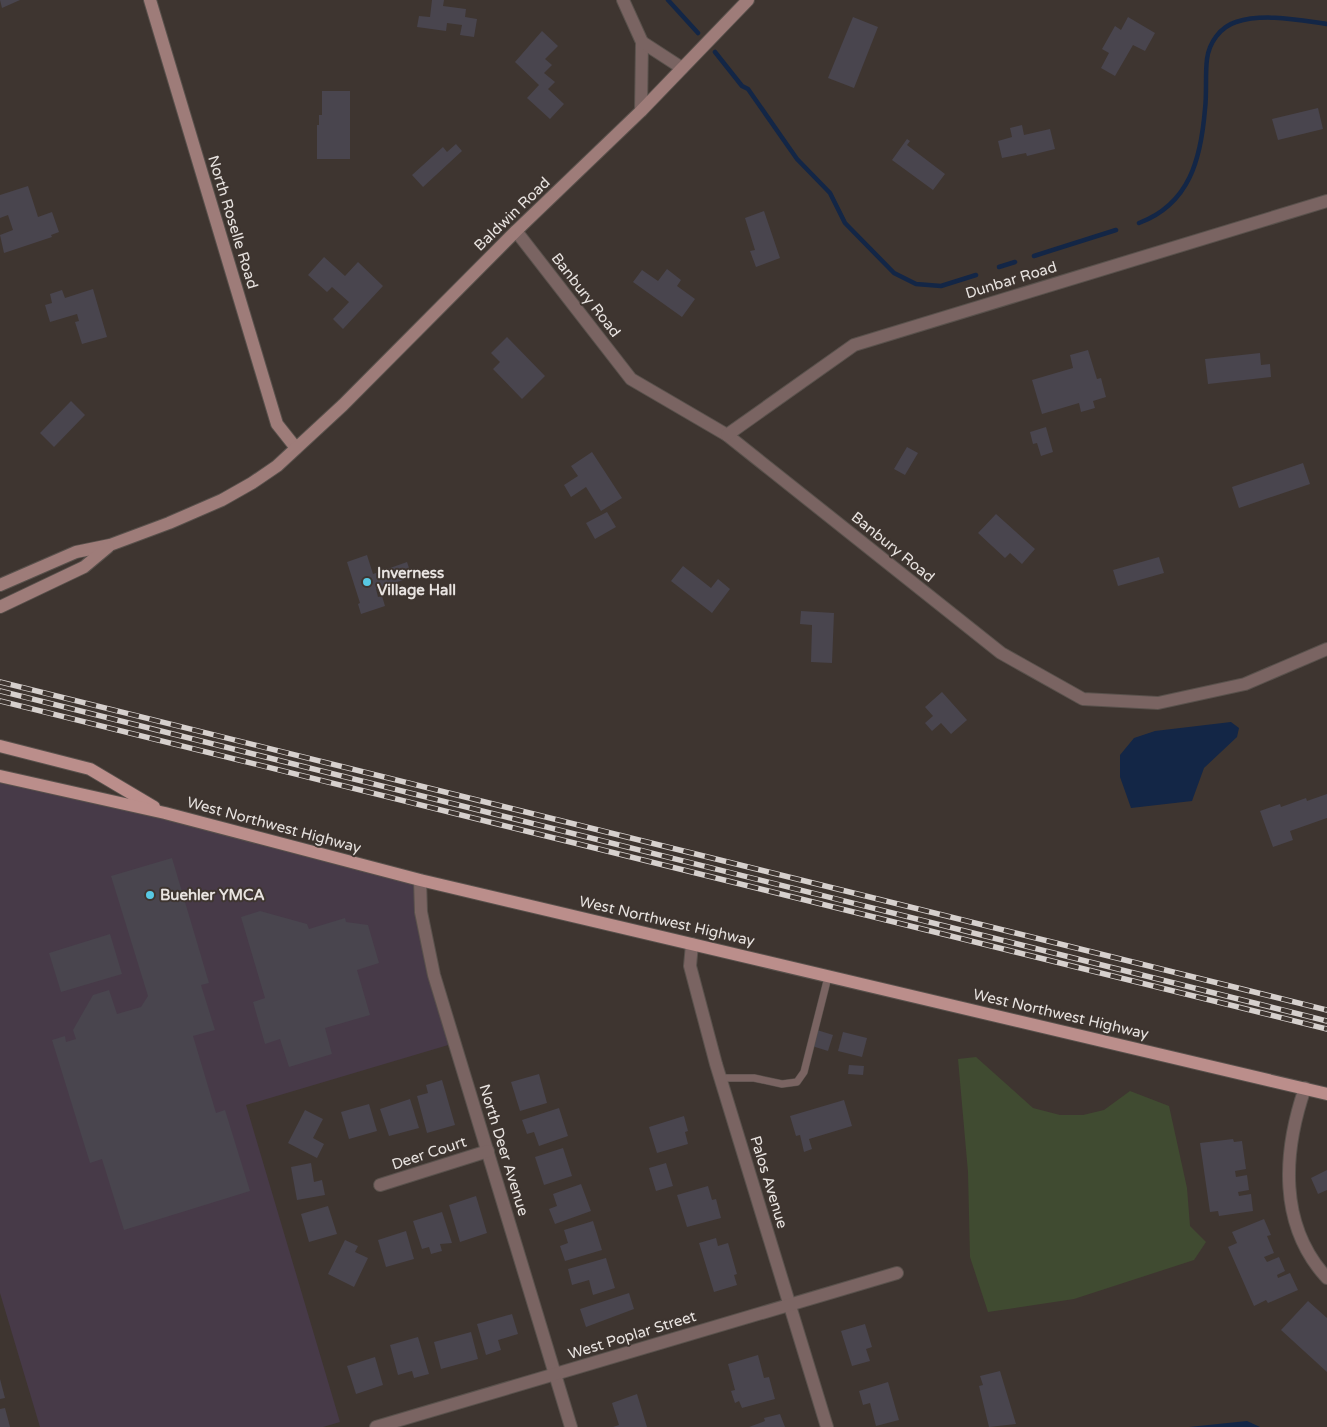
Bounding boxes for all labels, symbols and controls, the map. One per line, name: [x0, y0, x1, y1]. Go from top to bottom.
street label: North Roselle Road: [204, 153, 262, 291]
street label: Baldwin Road: [470, 173, 554, 255]
street label: Banbury Road: [548, 249, 624, 341]
street label: Dunbar Road: [963, 258, 1059, 302]
street label: Banbury Road: [848, 508, 938, 586]
place label: Inverness Village Hall: [377, 564, 456, 600]
marker: Inverness Village Hall: [361, 576, 373, 588]
street label: West Northwest Highway: [185, 793, 363, 857]
place label: Buehler YMCA: [160, 886, 265, 904]
marker: Buehler YMCA: [144, 889, 156, 901]
street label: West Northwest Highway: [577, 892, 757, 950]
street label: West Northwest Highway: [971, 985, 1151, 1043]
street label: North Deer Avenue: [475, 1082, 533, 1218]
street label: Deer Court: [389, 1132, 469, 1174]
street label: Palos Avenue: [746, 1134, 792, 1230]
street label: West Poplar Street: [566, 1307, 698, 1363]

